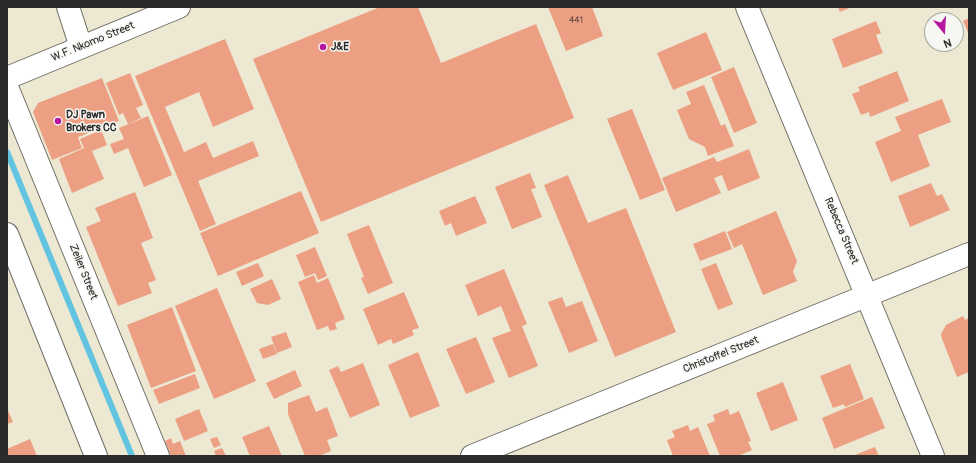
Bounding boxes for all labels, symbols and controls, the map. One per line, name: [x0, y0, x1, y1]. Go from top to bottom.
north arrow: [924, 12, 964, 52]
house number: 441: [569, 16, 583, 26]
street label: W.F. Nkomo Street: [49, 19, 137, 65]
text: N: [942, 36, 953, 50]
place label: J&E: [331, 40, 349, 54]
marker: J&E: [318, 42, 328, 52]
place label: DJ Pawn Brokers CC: [66, 108, 117, 134]
marker: DJ Pawn Brokers CC: [53, 116, 63, 126]
street label: Rebecca Street: [821, 196, 861, 266]
street label: Zeiler Street: [66, 242, 100, 302]
street label: Christoffel Street: [681, 334, 761, 376]

